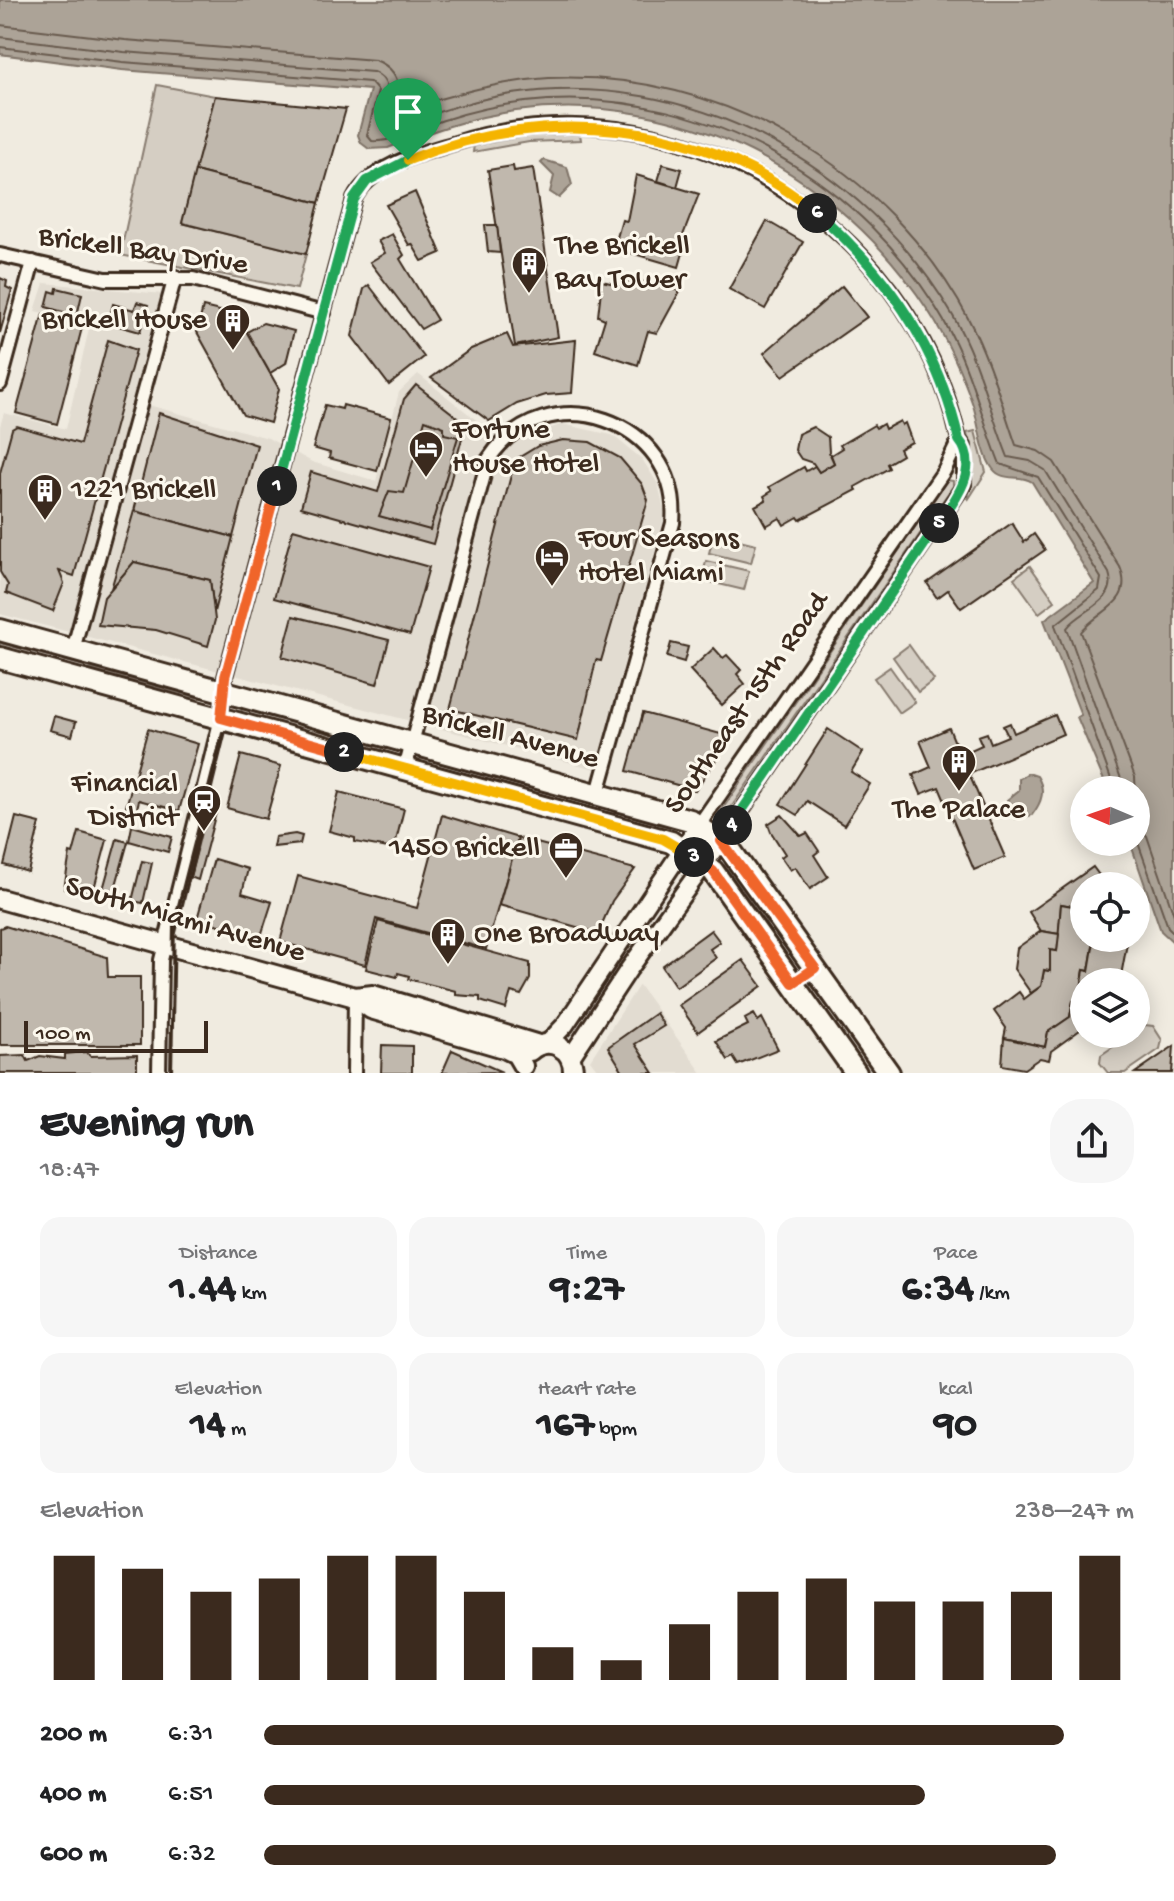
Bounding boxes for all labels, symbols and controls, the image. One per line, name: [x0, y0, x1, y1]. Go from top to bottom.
pin: [374, 78, 442, 160]
icon: arrive: [386, 90, 430, 134]
pin: 6: [797, 193, 837, 233]
text: 6: [811, 200, 823, 226]
street label: Brickell Bay Drive: [35, 220, 250, 284]
place label: The Brickell Bay Tower: [553, 230, 690, 299]
building icon: The Brickell Bay Tower: [510, 245, 548, 295]
building icon: Brickell House: [214, 302, 252, 352]
place label: Brickell House: [41, 304, 208, 339]
place label: Fortune House Hotel: [451, 414, 599, 483]
hotel icon: Fortune House Hotel: [407, 429, 445, 479]
pin: 1: [257, 466, 297, 506]
building icon: 1221 Brickell: [26, 472, 64, 522]
text: 1: [273, 473, 281, 499]
place label: 1221 Brickell: [70, 474, 216, 509]
pin: 5: [919, 503, 959, 543]
text: 5: [933, 510, 945, 536]
place label: Four Seasons Hotel Miami: [577, 523, 740, 592]
hotel icon: Four Seasons Hotel Miami: [533, 538, 571, 588]
street label: Southeast 15th Road: [658, 584, 839, 822]
street label: Brickell Avenue: [417, 697, 603, 779]
pin: 2: [324, 732, 364, 772]
text: 2: [339, 739, 349, 765]
building icon: The Palace: [940, 743, 978, 793]
place label: Financial District: [70, 768, 181, 837]
north arrow: [1070, 776, 1150, 856]
map controls: [1070, 776, 1150, 1048]
station icon: Financial District: [185, 783, 223, 833]
place label: The Palace: [891, 794, 1026, 829]
pin: 4: [712, 805, 752, 845]
text: 4: [727, 812, 737, 838]
office icon: 1450 Brickell: [547, 830, 585, 880]
place label: 1450 Brickell: [388, 832, 540, 867]
pin: 3: [674, 837, 714, 877]
text: 3: [688, 844, 700, 870]
street label: South Miami Avenue: [61, 870, 310, 972]
button: locate: [1070, 872, 1150, 952]
building icon: One Broadway: [429, 916, 467, 966]
place label: One Broadway: [474, 918, 660, 953]
button: layers: [1070, 968, 1150, 1048]
scale bar: [24, 1017, 208, 1053]
text: 100 m: [36, 1022, 91, 1048]
button: share: [1050, 1099, 1134, 1183]
text: Evening run: [40, 1100, 253, 1152]
text: 18:47: [40, 1156, 99, 1187]
text: Distance: [179, 1241, 257, 1267]
text: Time: [567, 1241, 607, 1267]
text: Pace: [934, 1241, 977, 1267]
text: 1.44: [170, 1267, 236, 1314]
text: 9:27: [550, 1267, 624, 1314]
text: 6:34: [901, 1267, 974, 1314]
text: km: [236, 1281, 267, 1307]
text: /km: [974, 1281, 1010, 1307]
text: Elevation: [175, 1377, 262, 1403]
text: Heart rate: [538, 1377, 636, 1403]
text: kcal: [938, 1377, 973, 1403]
text: 14: [190, 1403, 225, 1450]
text: 167: [537, 1403, 594, 1450]
text: 90: [934, 1403, 977, 1450]
text: m: [225, 1417, 246, 1443]
text: bpm: [594, 1417, 637, 1443]
text: Elevation: [40, 1497, 143, 1528]
text: 238–247 m: [1014, 1497, 1134, 1528]
text: 200 m: [40, 1720, 107, 1751]
text: 6:31: [168, 1720, 213, 1751]
text: 400 m: [40, 1780, 106, 1811]
text: 6:51: [168, 1780, 214, 1811]
text: 600 m: [40, 1840, 107, 1871]
text: 6:32: [168, 1840, 216, 1871]

